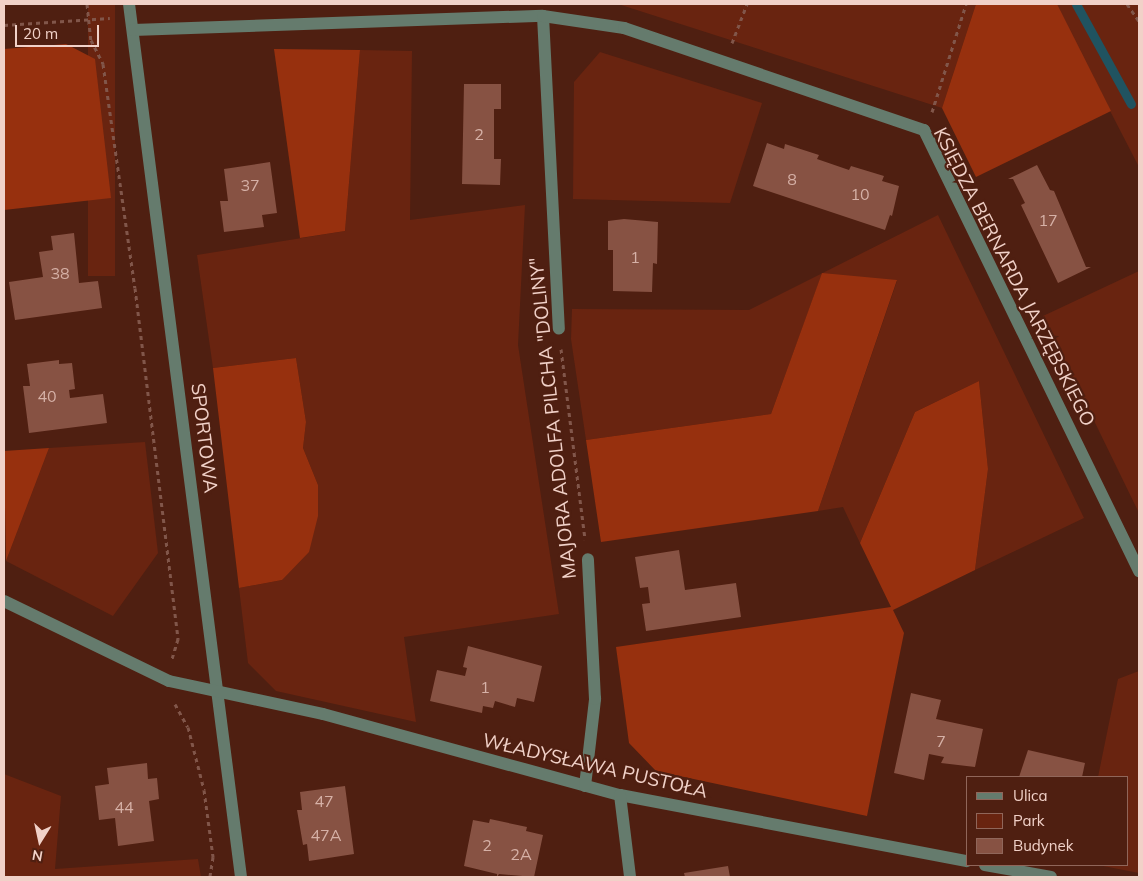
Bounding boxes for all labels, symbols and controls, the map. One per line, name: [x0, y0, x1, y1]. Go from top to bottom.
scale bar: [18, 15, 101, 47]
text: 20 m: [23, 24, 58, 43]
house number: 2: [474, 124, 484, 144]
street label: KSIĘDZA BERNARDA JARZĘBSKIEGO: [928, 124, 1100, 430]
house number: 8: [787, 169, 797, 189]
house number: 37: [240, 175, 260, 195]
house number: 10: [850, 184, 870, 204]
house number: 17: [1038, 210, 1058, 230]
house number: 1: [630, 247, 640, 267]
street label: MAJORA ADOLFA PILCHA "DOLINY": [525, 256, 581, 580]
house number: 38: [50, 263, 70, 283]
street label: SPORTOWA: [186, 382, 222, 494]
house number: 40: [37, 386, 57, 406]
house number: 1: [480, 677, 490, 697]
street label: WŁADYSŁAWA PUSTOŁA: [480, 729, 710, 803]
house number: 7: [936, 731, 946, 751]
legend: [966, 776, 1128, 866]
text: Ulica: [1013, 786, 1047, 805]
house number: 47: [314, 791, 334, 811]
house number: 44: [114, 797, 134, 817]
text: Park: [1013, 811, 1045, 830]
north arrow: [15, 816, 65, 866]
house number: 47A: [311, 825, 341, 845]
house number: 2: [482, 835, 492, 855]
text: Budynek: [1013, 836, 1074, 855]
house number: 2A: [510, 844, 532, 864]
text: N: [31, 846, 44, 866]

